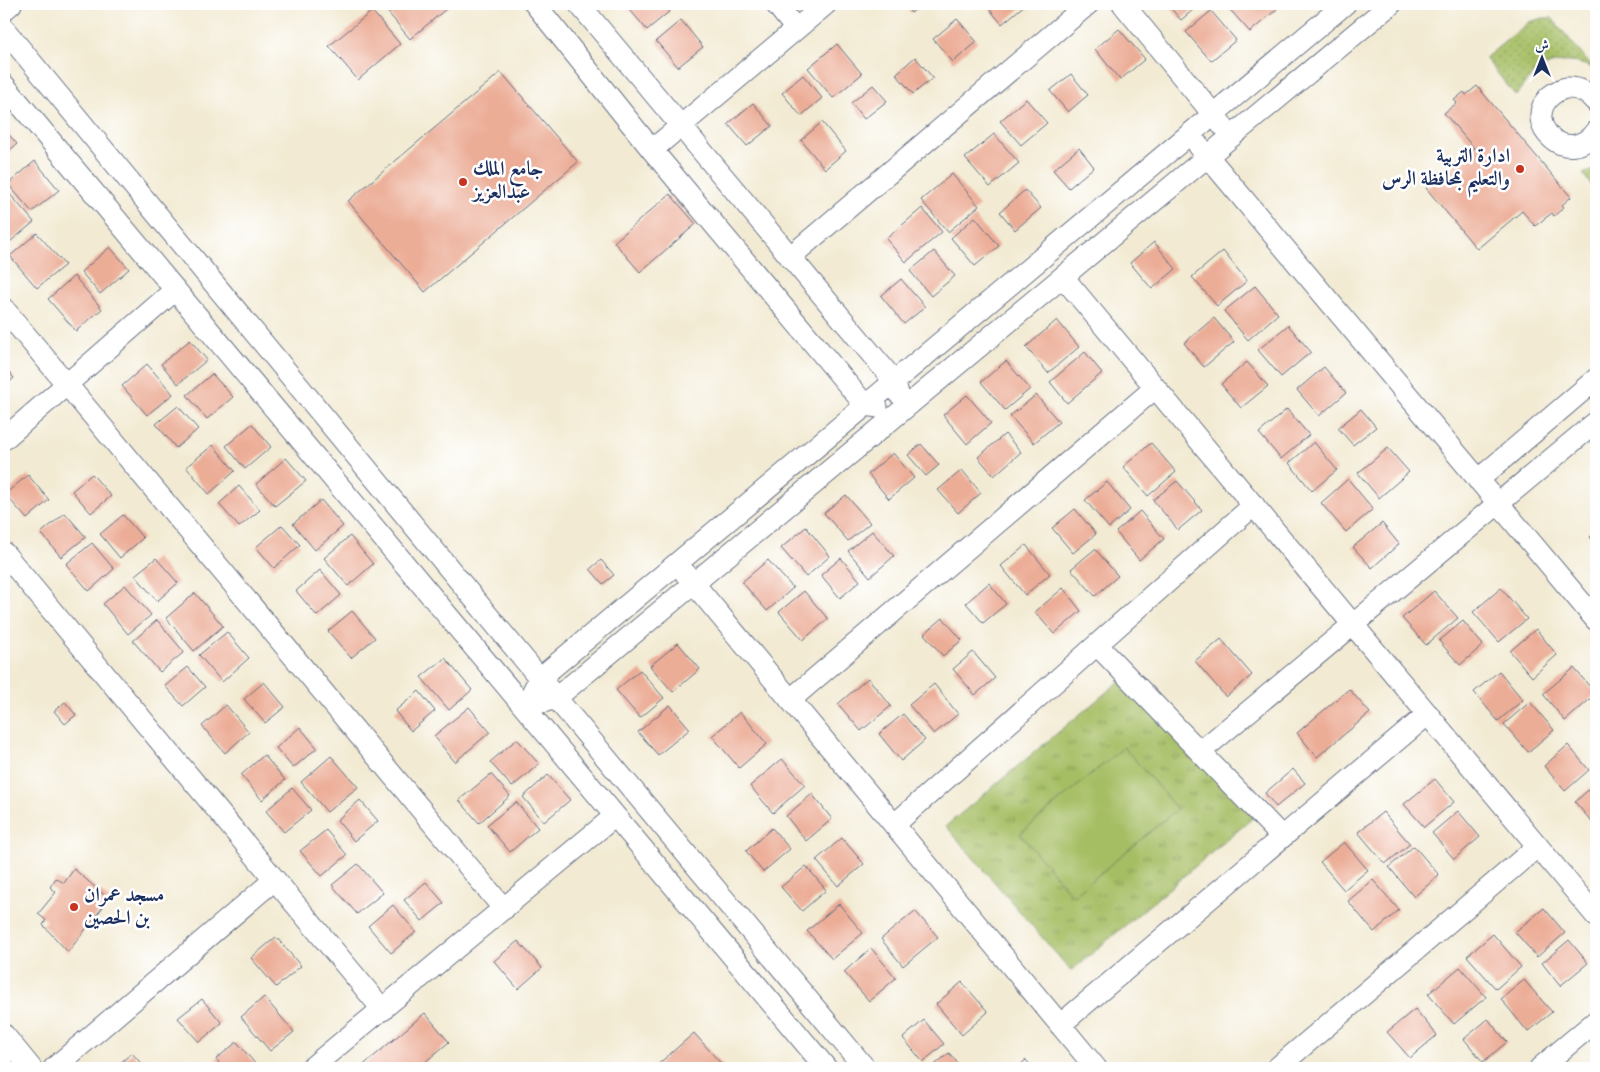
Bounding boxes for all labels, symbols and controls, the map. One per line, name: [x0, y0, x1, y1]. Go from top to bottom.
north arrow: [1518, 32, 1568, 82]
text: ش: [1535, 37, 1549, 57]
place label: ادارة التربية والتعليم بمحافظة الرس: [1382, 143, 1510, 198]
place label: جامع الملك عبدالعزيز: [471, 156, 543, 208]
marker: ادارة التربية والتعليم بمحافظة الرس: [1514, 163, 1526, 175]
marker: جامع الملك عبدالعزيز: [457, 176, 469, 188]
place label: مسجد عمران بن الحصين: [84, 882, 164, 934]
marker: مسجد عمران بن الحصين: [68, 901, 80, 913]

